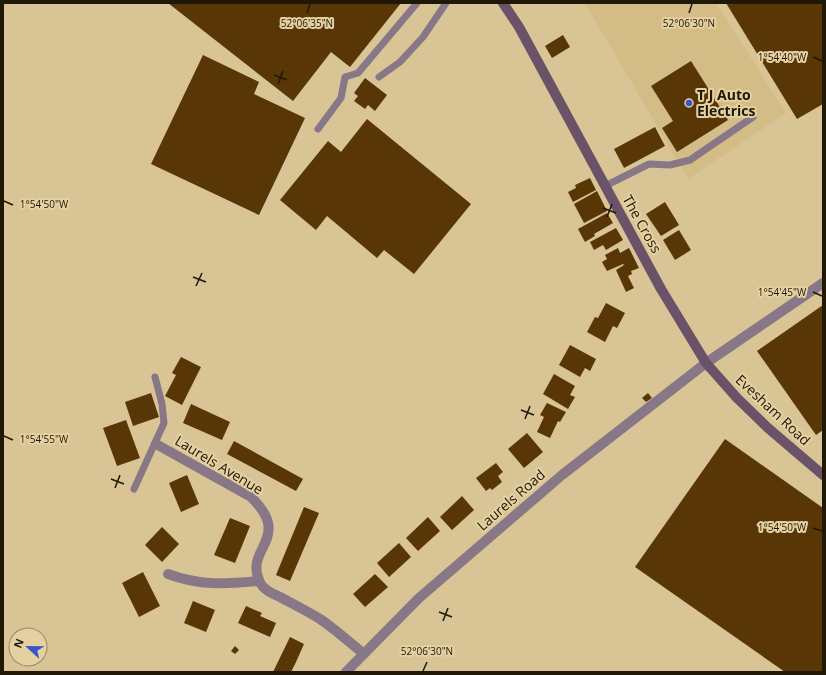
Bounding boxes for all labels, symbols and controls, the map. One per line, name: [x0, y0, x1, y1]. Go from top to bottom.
text: 52°06'35"N: [281, 16, 333, 30]
text: 52°06'30"N: [663, 16, 715, 30]
text: 1°54'40"W: [758, 50, 807, 64]
place label: T J Auto Electrics: [697, 85, 755, 120]
marker: T J Auto Electrics: [684, 98, 694, 108]
street label: The Cross: [619, 191, 666, 257]
text: 1°54'50"W: [20, 197, 69, 211]
text: 1°54'45"W: [758, 285, 807, 299]
street label: Evesham Road: [732, 370, 815, 449]
street label: Laurels Avenue: [172, 431, 267, 498]
text: 1°54'55"W: [20, 432, 69, 446]
street label: Laurels Road: [473, 465, 549, 535]
text: 1°54'50"W: [758, 520, 807, 534]
north arrow: [8, 627, 48, 667]
text: N: [10, 636, 27, 650]
text: 52°06'30"N: [401, 644, 453, 658]

